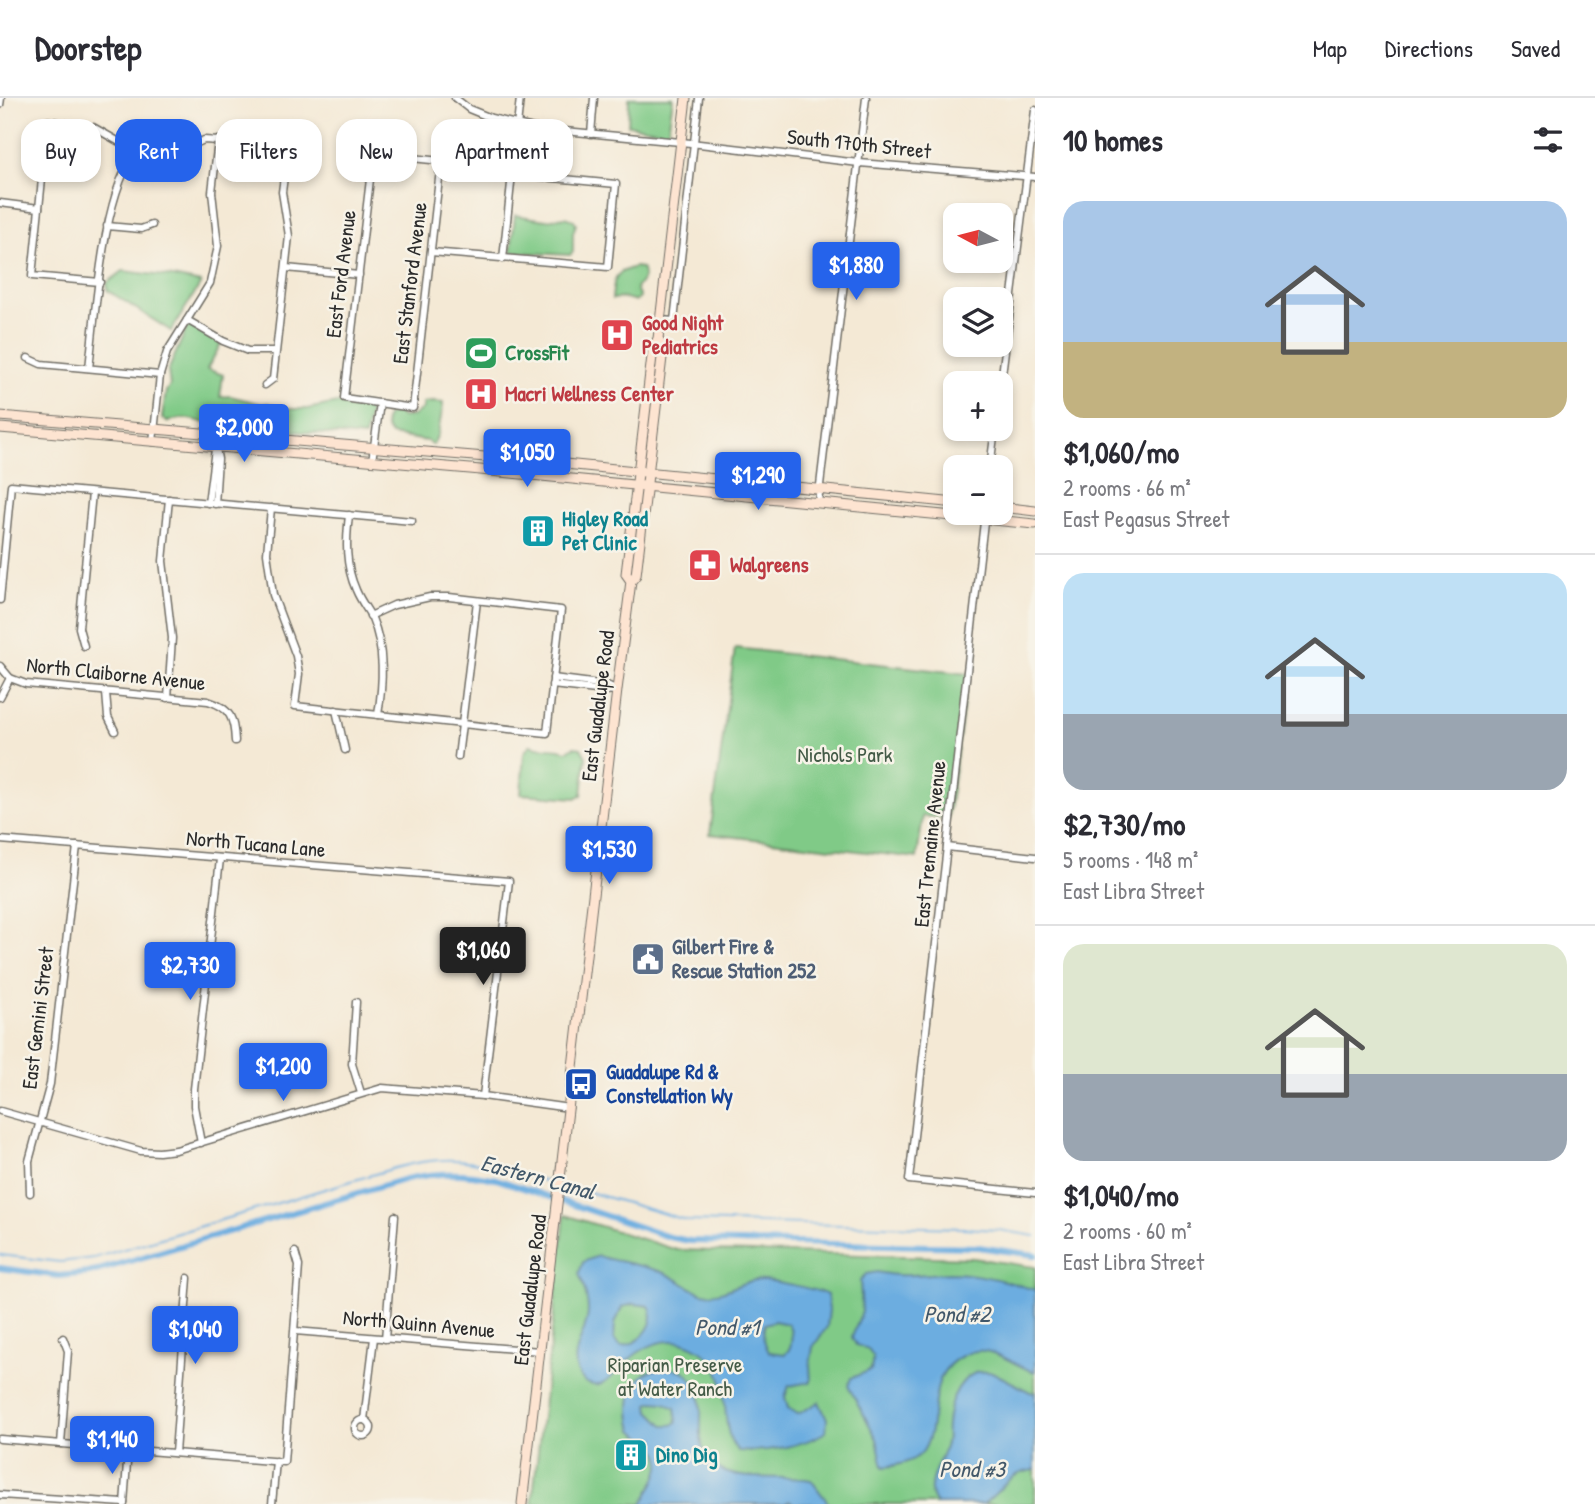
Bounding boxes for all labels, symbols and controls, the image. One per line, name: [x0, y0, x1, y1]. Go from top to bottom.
text: Doorstep: [35, 26, 141, 70]
text: Map: [1313, 32, 1347, 64]
text: Directions: [1385, 32, 1473, 64]
text: Saved: [1511, 32, 1560, 64]
chip: Buy: [21, 119, 101, 182]
chip: Rent: [115, 119, 202, 182]
chip: Filters: [216, 119, 322, 182]
chip: New: [336, 119, 417, 182]
chip: Apartment: [431, 119, 573, 182]
text: 10 homes: [1063, 120, 1163, 160]
icon: filters: [1529, 121, 1567, 159]
street label: South 170th Street: [786, 122, 933, 166]
street label: East Stanford Avenue: [385, 200, 434, 365]
north arrow: [943, 203, 1013, 273]
map controls: [943, 203, 1013, 525]
street label: East Ford Avenue: [318, 208, 363, 339]
pin: $1,880: [799, 242, 913, 302]
icon: home: [1252, 247, 1378, 373]
text: $1,880: [829, 249, 883, 280]
button: layers: [943, 287, 1013, 357]
place label: Good Night Pediatrics: [642, 308, 724, 361]
hospital icon: Good Night Pediatrics: [598, 316, 636, 354]
sports icon: CrossFit: [462, 334, 500, 372]
place label: CrossFit: [505, 338, 570, 367]
button: +: [943, 371, 1013, 441]
hospital icon: Macri Wellness Center: [462, 375, 500, 413]
place label: Macri Wellness Center: [505, 379, 675, 408]
pin: $2,000: [187, 404, 301, 464]
text: $2,000: [215, 411, 273, 442]
pin: $1,050: [470, 430, 584, 489]
text: $1,060/mo: [1063, 432, 1179, 472]
text: $1,050: [500, 436, 555, 467]
pin: $1,290: [701, 452, 815, 512]
button: −: [943, 455, 1013, 525]
text: $1,290: [731, 459, 785, 490]
text: 2 rooms · 66 m²: [1063, 472, 1191, 503]
text: East Pegasus Street: [1063, 503, 1229, 534]
place label: Higley Road Pet Clinic: [562, 504, 649, 557]
building icon: Higley Road Pet Clinic: [519, 512, 557, 550]
pharmacy icon: Walgreens: [686, 546, 724, 584]
place label: Walgreens: [730, 550, 808, 580]
icon: home: [1252, 619, 1378, 745]
street label: East Guadalupe Road: [574, 629, 621, 783]
street label: North Claiborne Avenue: [25, 650, 207, 697]
park label: Nichols Park: [798, 740, 893, 769]
street label: East Tremaine Avenue: [906, 759, 953, 929]
text: $2,730/mo: [1063, 804, 1185, 844]
street label: North Tucana Lane: [185, 823, 327, 864]
pin: $1,530: [552, 826, 666, 886]
text: $1,530: [582, 833, 637, 864]
text: 5 rooms · 148 m²: [1063, 844, 1198, 875]
text: East Libra Street: [1063, 875, 1204, 906]
pin: $1,060: [426, 928, 540, 987]
place label: Gilbert Fire & Rescue Station 252: [672, 932, 816, 985]
text: $1,060: [456, 934, 510, 965]
public building icon: Gilbert Fire & Rescue Station 252: [629, 940, 667, 978]
pin: $2,730: [133, 942, 247, 1002]
street label: East Gemini Street: [14, 944, 61, 1091]
text: $2,730: [160, 949, 220, 980]
icon: home: [1252, 990, 1378, 1116]
pin: $1,200: [226, 1044, 340, 1103]
text: $1,200: [255, 1050, 311, 1081]
place label: Guadalupe Rd & Constellation Wy: [606, 1057, 733, 1111]
bus stop icon: Guadalupe Rd & Constellation Wy: [562, 1065, 600, 1103]
water label: Eastern Canal: [478, 1146, 599, 1207]
text: $1,040/mo: [1063, 1175, 1178, 1215]
street label: East Guadalupe Road: [506, 1213, 553, 1367]
text: 2 rooms · 60 m²: [1063, 1215, 1192, 1246]
text: East Libra Street: [1063, 1246, 1204, 1277]
water label: Pond #2: [924, 1298, 992, 1329]
street label: North Quinn Avenue: [342, 1302, 496, 1345]
pin: $1,040: [138, 1306, 252, 1366]
water label: Pond #1: [695, 1311, 763, 1342]
text: $1,040: [168, 1313, 222, 1344]
park label: Riparian Preserve at Water Ranch: [608, 1350, 742, 1403]
pin: $1,140: [55, 1416, 169, 1476]
text: $1,140: [86, 1423, 138, 1454]
building icon: Dino Dig: [612, 1436, 650, 1474]
place label: Dino Dig: [656, 1440, 718, 1470]
water label: Pond #3: [939, 1453, 1008, 1484]

